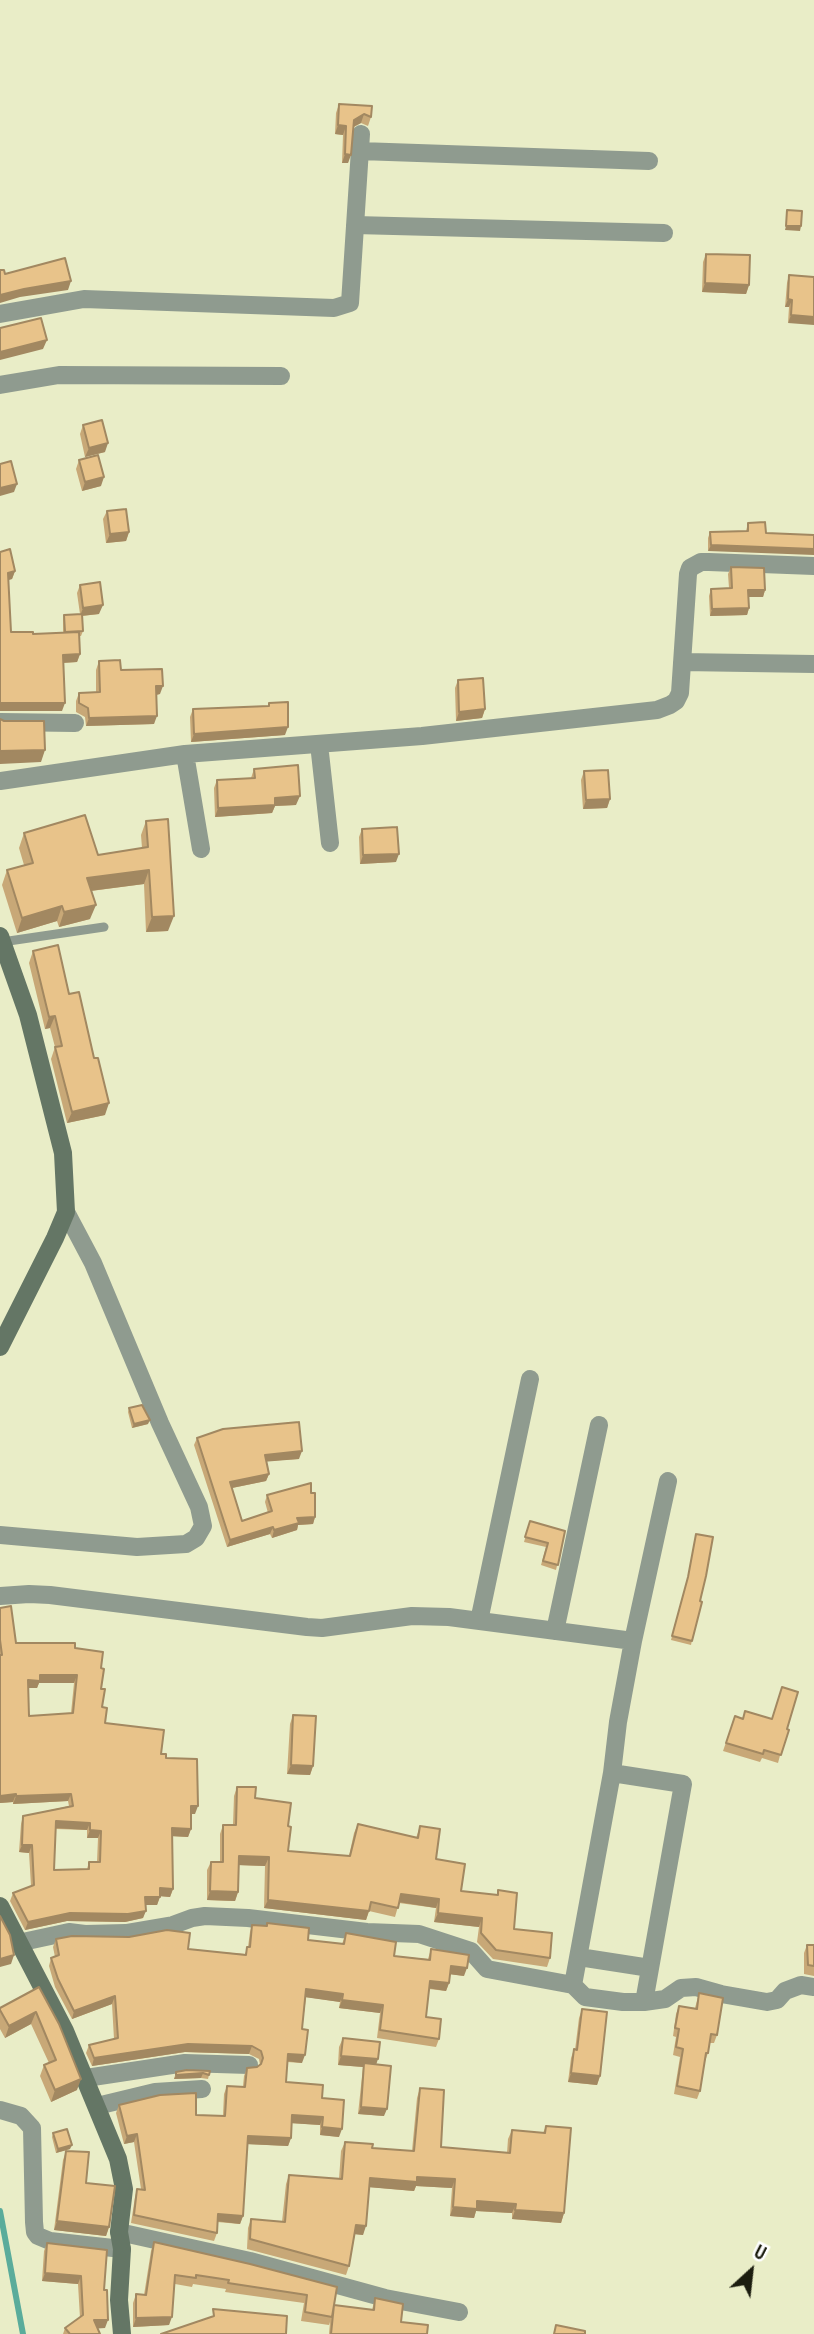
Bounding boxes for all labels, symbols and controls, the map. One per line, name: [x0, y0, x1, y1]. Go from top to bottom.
north arrow: [716, 2236, 786, 2306]
text: U: [751, 2239, 770, 2265]

